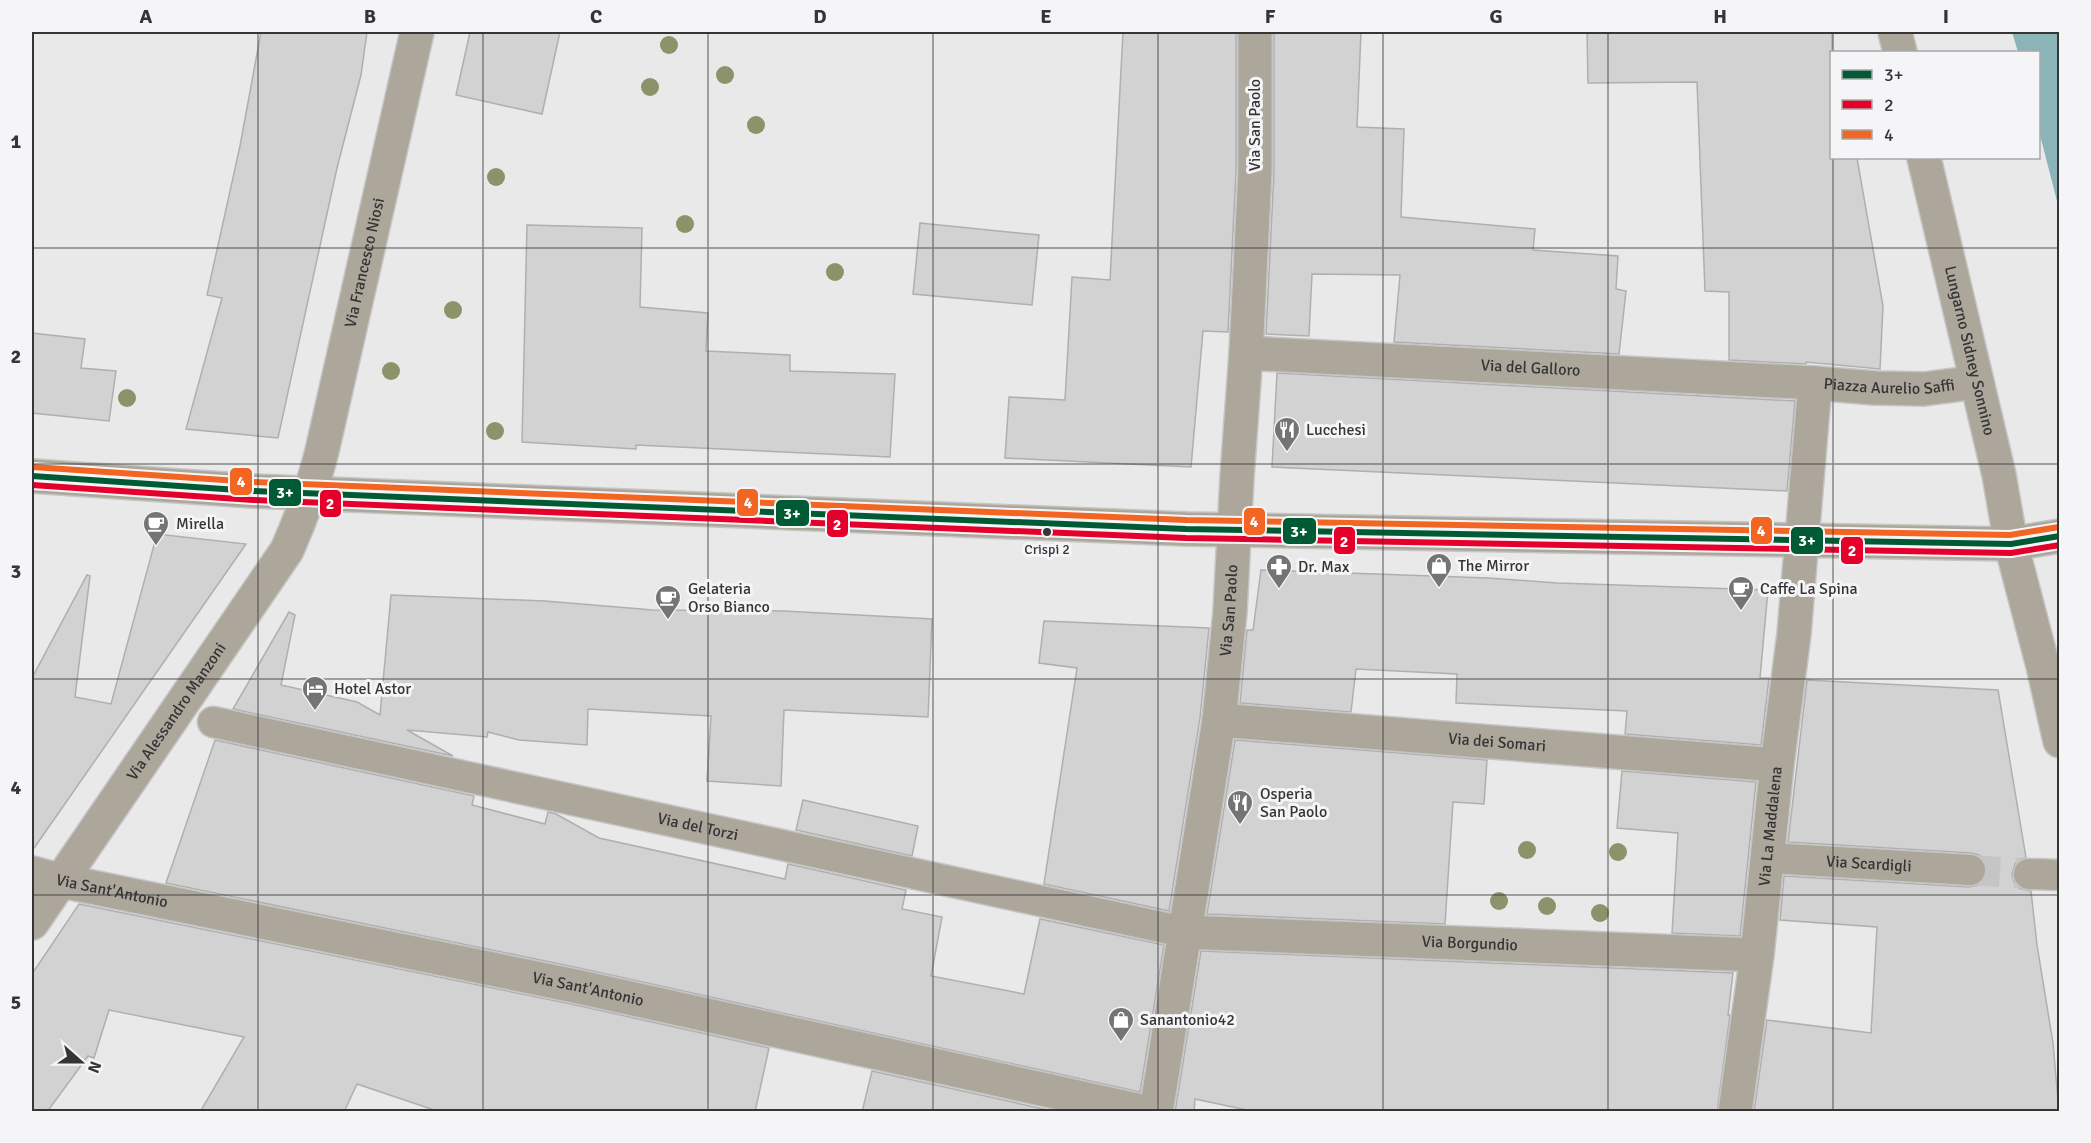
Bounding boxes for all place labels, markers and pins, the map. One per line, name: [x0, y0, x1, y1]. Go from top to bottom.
restaurant icon: Lucchesi: [1272, 415, 1302, 453]
place label: Lucchesi: [1306, 420, 1366, 440]
cafe icon: Mirella: [141, 509, 171, 547]
place label: Mirella: [176, 514, 224, 534]
marker: Crispi 2: [1041, 526, 1053, 538]
place label: Crispi 2: [1024, 541, 1070, 558]
shop icon: The Mirror: [1424, 551, 1454, 589]
pharmacy icon: Dr. Max: [1264, 552, 1294, 590]
place label: The Mirror: [1458, 556, 1529, 576]
place label: Dr. Max: [1298, 557, 1350, 577]
cafe icon: Caffe La Spina: [1726, 574, 1756, 612]
place label: Gelateria Orso Bianco: [688, 579, 770, 617]
place label: Caffe La Spina: [1760, 579, 1858, 599]
cafe icon: Gelateria Orso Bianco: [653, 583, 683, 621]
hotel icon: Hotel Astor: [300, 674, 330, 712]
place label: Hotel Astor: [334, 679, 411, 699]
place label: Osperia San Paolo: [1260, 784, 1327, 822]
restaurant icon: Osperia San Paolo: [1225, 788, 1255, 826]
shop icon: Sanantonio42: [1106, 1005, 1136, 1043]
place label: Sanantonio42: [1140, 1010, 1235, 1030]

